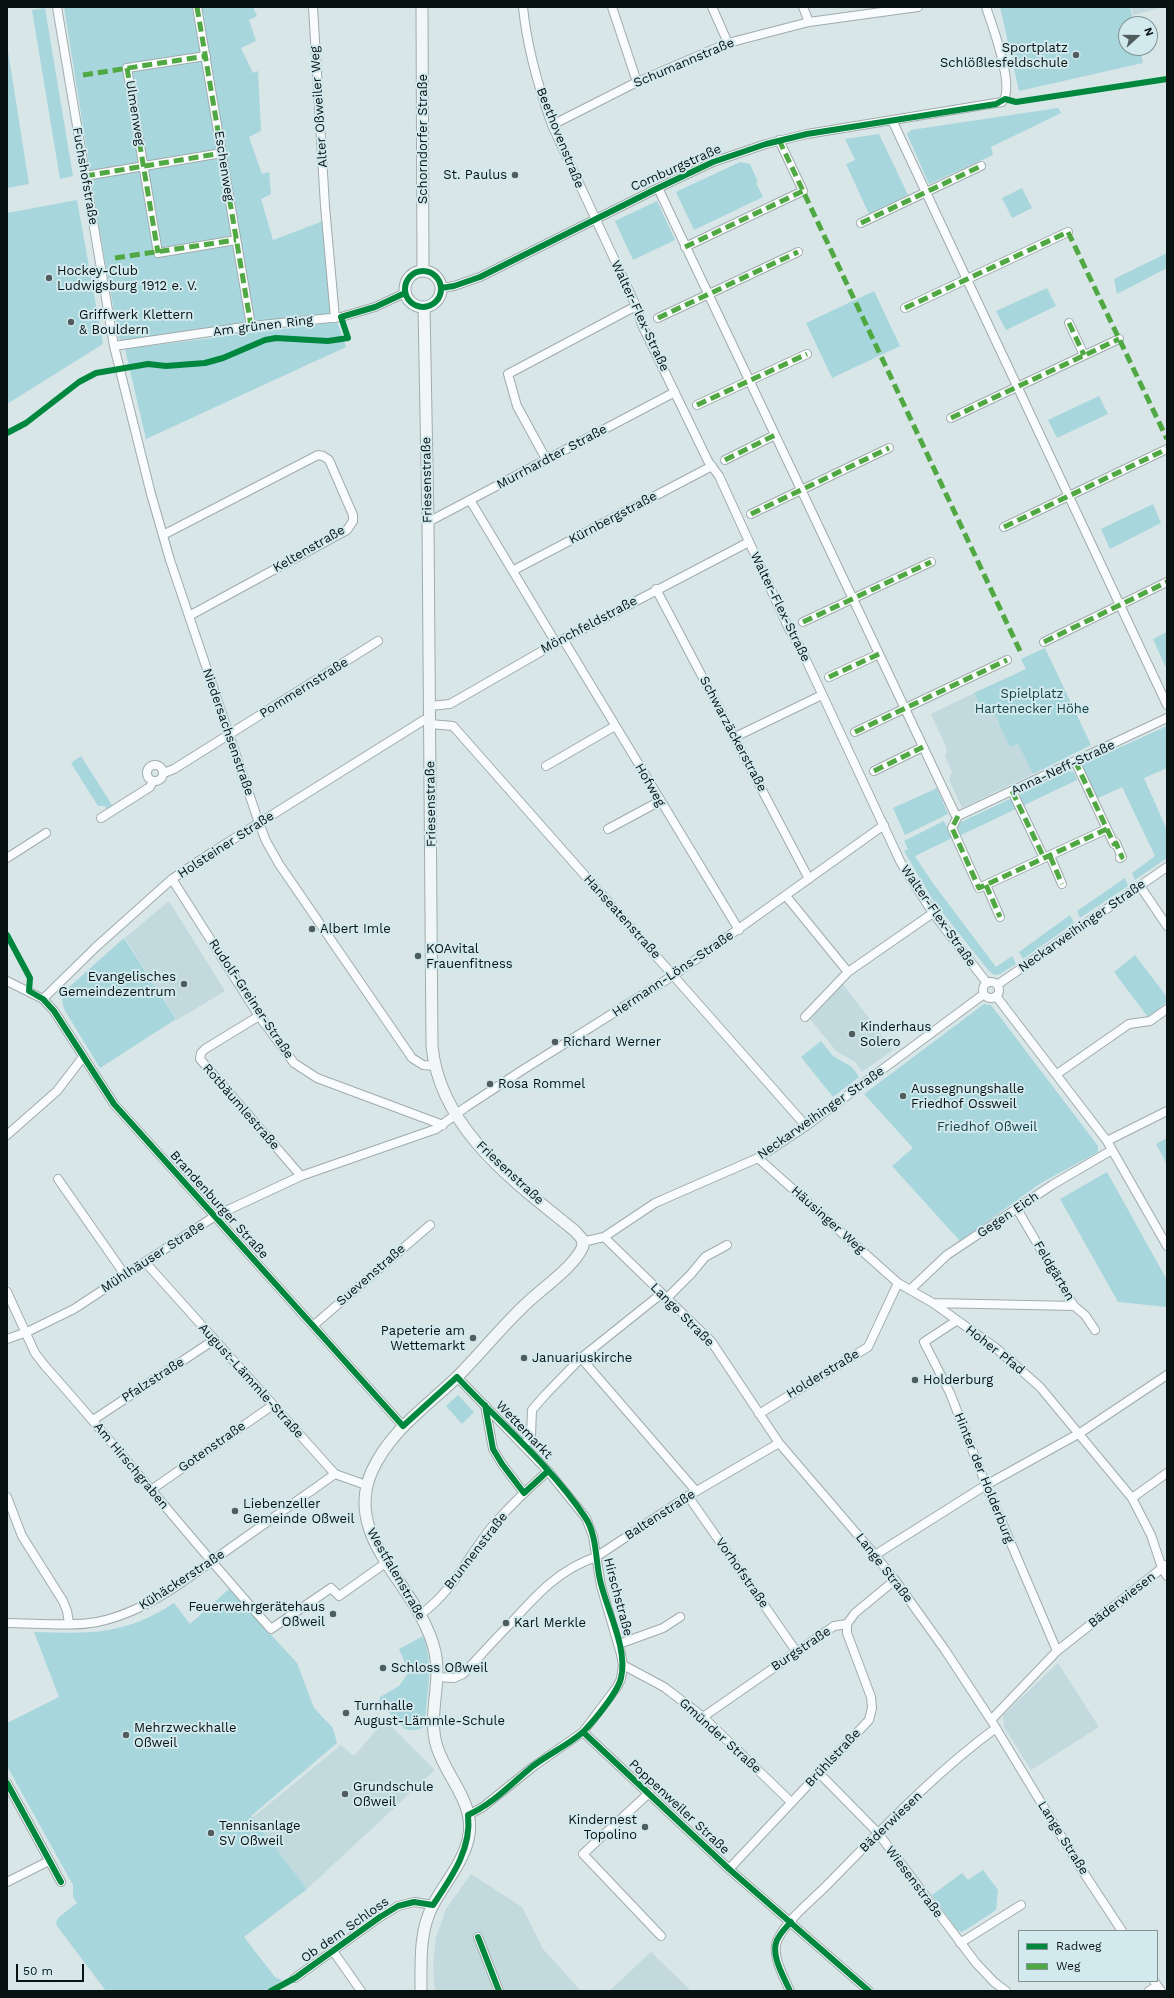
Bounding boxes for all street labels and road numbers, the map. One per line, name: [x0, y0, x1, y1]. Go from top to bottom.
street label: Schumannstraße: [631, 35, 737, 91]
street label: Alter Oßweiler Weg: [307, 46, 331, 168]
street label: Schorndorfer Straße: [415, 74, 431, 204]
street label: Ulmenweg: [122, 79, 148, 147]
street label: Beethovenstraße: [533, 85, 587, 191]
street label: Fuchshofstraße: [69, 126, 101, 226]
street label: Eschenweg: [211, 130, 237, 202]
street label: Comburgstraße: [628, 141, 724, 195]
street label: Walter-Flex-Straße: [607, 258, 673, 374]
street label: Am grünen Ring: [212, 312, 314, 340]
street label: Murrhardter Straße: [494, 421, 610, 493]
street label: Friesenstraße: [418, 437, 436, 523]
street label: Kürnbergstraße: [566, 488, 660, 548]
street label: Keltenstraße: [270, 522, 348, 576]
street label: Walter-Flex-Straße: [747, 549, 813, 665]
street label: Mönchfeldstraße: [538, 593, 640, 657]
street label: Pommernstraße: [257, 654, 351, 722]
street label: Niedersachsenstraße: [199, 666, 257, 798]
street label: Schwarzäckerstraße: [696, 674, 770, 794]
street label: Anna-Neff-Straße: [1009, 737, 1117, 799]
street label: Friesenstraße: [422, 761, 440, 847]
street label: Hofweg: [631, 761, 669, 809]
street label: Holsteiner Straße: [175, 808, 277, 882]
street label: Walter-Flex-Straße: [897, 862, 979, 970]
street label: Hanseatenstraße: [580, 872, 664, 962]
street label: Neckarweihinger Straße: [1016, 876, 1148, 976]
street label: Hermann-Löns-Straße: [609, 928, 737, 1020]
street label: Rudolf-Greiner-Straße: [205, 936, 297, 1062]
street label: Rotbäumlestraße: [199, 1061, 283, 1153]
street label: Neckarweihinger Straße: [755, 1063, 887, 1163]
street label: Friesenstraße: [473, 1138, 547, 1208]
street label: Brandenburger Straße: [166, 1148, 272, 1262]
street label: Häusinger Weg: [788, 1183, 868, 1257]
street label: Gegen Eich: [974, 1189, 1042, 1241]
street label: Mühlhäuser Straße: [98, 1218, 208, 1296]
street label: Feldgärten: [1030, 1238, 1078, 1304]
street label: Suevenstraße: [333, 1241, 409, 1309]
street label: Lange Straße: [647, 1280, 717, 1350]
street label: August-Lämmle-Straße: [195, 1320, 307, 1442]
street label: Hoher Pfad: [962, 1322, 1028, 1378]
street label: Holderstraße: [784, 1346, 862, 1402]
street label: Pfalzstraße: [119, 1354, 187, 1406]
street label: Wettemarkt: [492, 1398, 556, 1462]
street label: Hinter der Holderburg: [951, 1411, 1017, 1545]
street label: Gotenstraße: [175, 1418, 249, 1476]
street label: Am Hirschgraben: [90, 1419, 172, 1513]
street label: Baltenstraße: [622, 1486, 698, 1544]
street label: Brunnenstraße: [441, 1509, 511, 1593]
street label: Westfalenstraße: [363, 1525, 429, 1623]
street label: Lange Straße: [852, 1530, 916, 1606]
street label: Vorhofstraße: [712, 1535, 772, 1611]
street label: Kühäckerstraße: [136, 1547, 228, 1613]
street label: Hirschstraße: [600, 1556, 636, 1638]
street label: Bäderwiesen: [1085, 1569, 1159, 1631]
street label: Burgstraße: [768, 1623, 834, 1675]
street label: Gmünder Straße: [676, 1695, 764, 1777]
street label: Brühlstraße: [802, 1726, 864, 1790]
street label: Poppenweiler Straße: [625, 1756, 733, 1858]
street label: Bäderwiesen: [856, 1788, 926, 1856]
street label: Lange Straße: [1034, 1798, 1092, 1878]
street label: Wiesenstraße: [882, 1843, 946, 1921]
street label: Ob dem Schloss: [298, 1894, 392, 1966]

